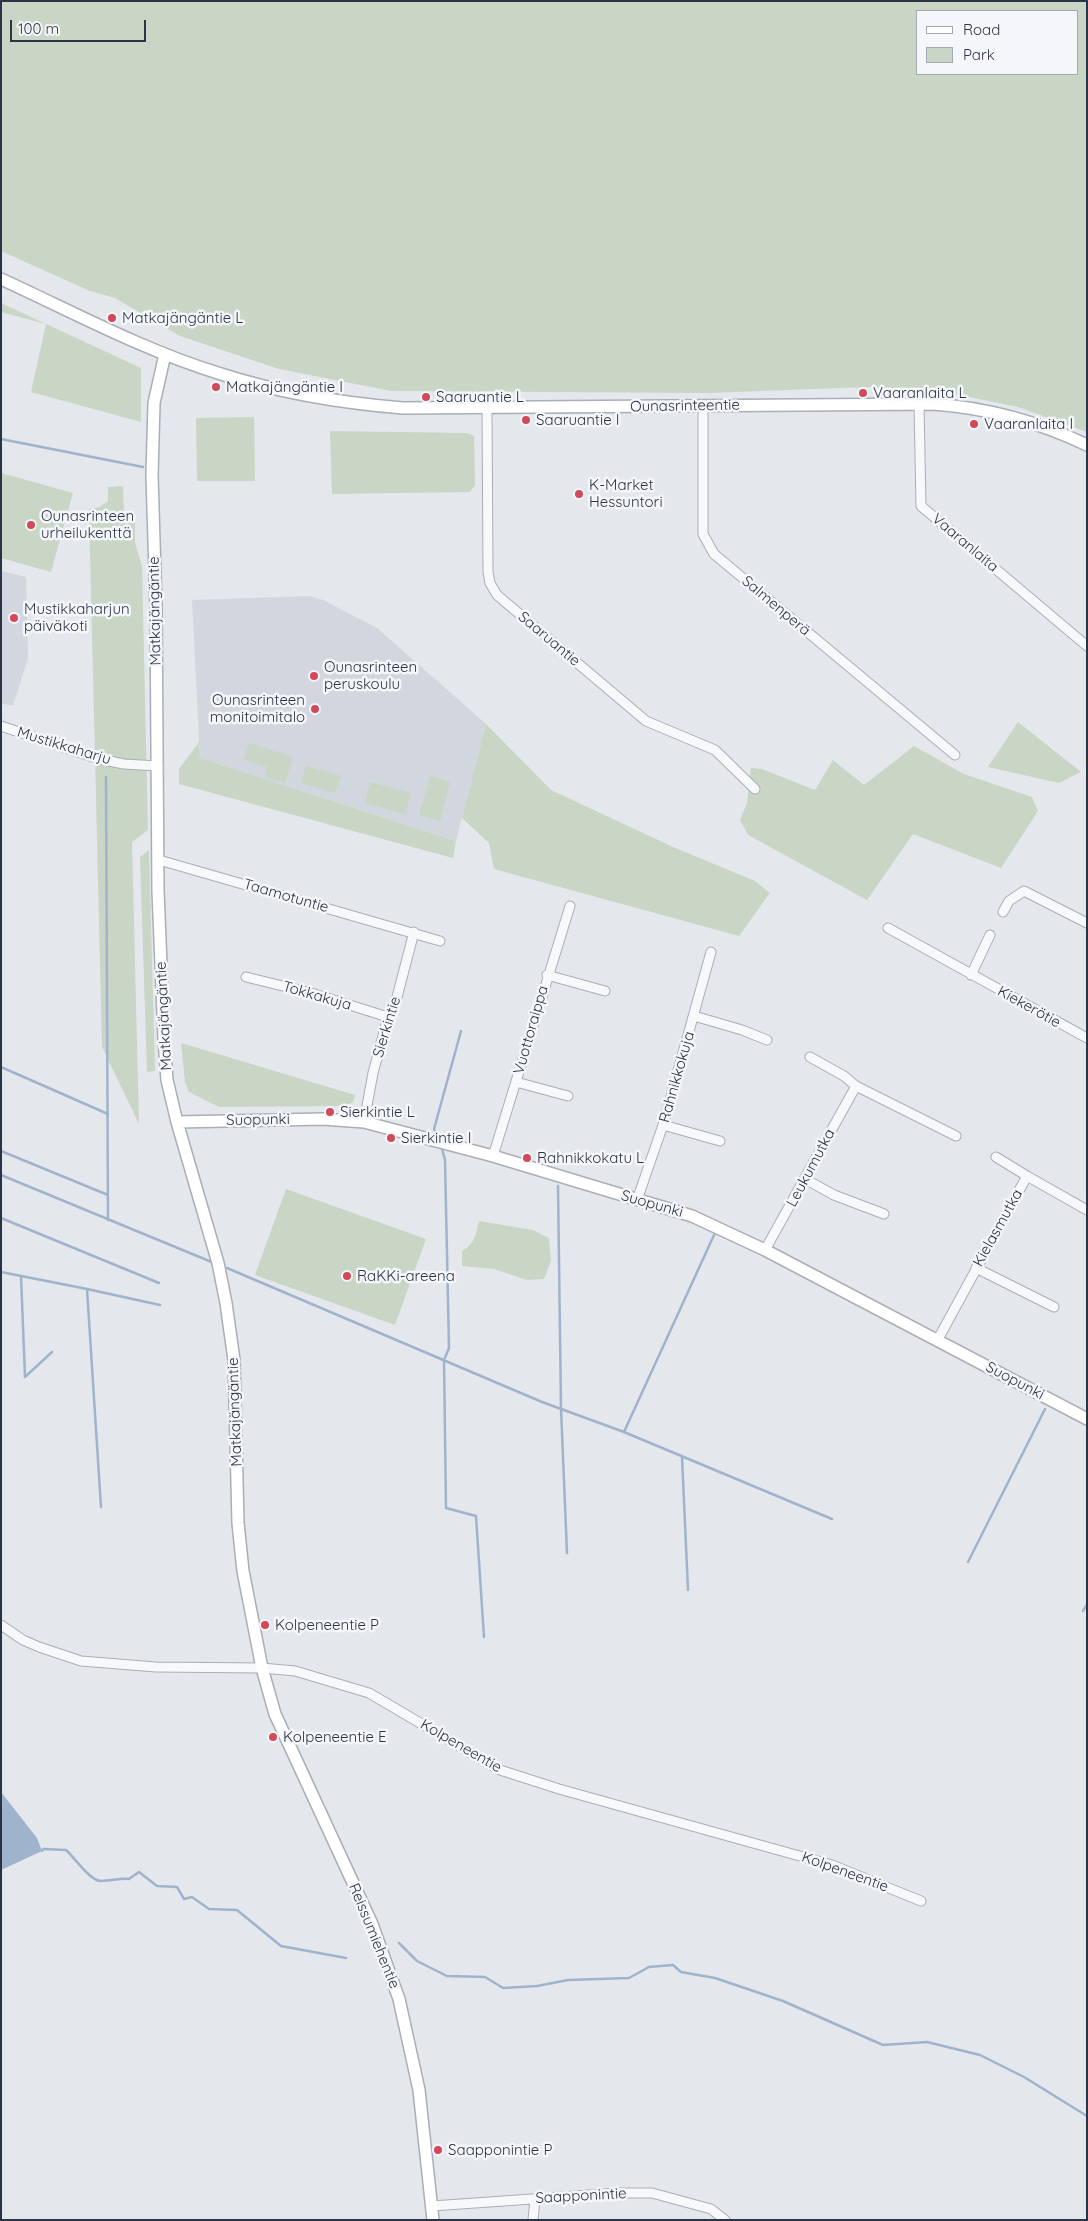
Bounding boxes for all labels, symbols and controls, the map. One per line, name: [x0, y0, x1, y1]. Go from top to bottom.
scale bar: [12, 10, 149, 42]
legend: [916, 10, 1078, 75]
text: 100 m: [18, 19, 59, 38]
text: Road: [963, 20, 1000, 39]
text: Park: [963, 45, 995, 64]
place label: Matkajängäntie L: [122, 309, 243, 327]
marker: Matkajängäntie L: [106, 312, 118, 324]
place label: Matkajängäntie I: [226, 378, 343, 396]
marker: Matkajängäntie I: [210, 381, 222, 393]
place label: Vaaranlaita L: [873, 384, 966, 402]
marker: Vaaranlaita L: [857, 387, 869, 399]
place label: Saaruantie L: [436, 388, 524, 406]
marker: Saaruantie L: [420, 391, 432, 403]
street label: Ounasrinteentie: [630, 396, 740, 416]
place label: Saaruantie I: [536, 411, 619, 429]
marker: Saaruantie I: [520, 414, 532, 426]
place label: Vaaranlaita I: [984, 415, 1073, 433]
marker: Vaaranlaita I: [968, 418, 980, 430]
place label: K-Market Hessuntori: [589, 476, 663, 511]
marker: K-Market Hessuntori: [573, 488, 585, 500]
place label: Ounasrinteen urheilukenttä: [41, 507, 134, 542]
street label: Vaaranlaita: [928, 510, 1002, 576]
marker: Ounasrinteen urheilukenttä: [25, 519, 37, 531]
street label: Matkajängäntie: [145, 556, 165, 666]
street label: Salmenperä: [738, 572, 814, 640]
place label: Mustikkaharjun päiväkoti: [24, 600, 130, 635]
street label: Saaruantie: [514, 608, 584, 670]
marker: Mustikkaharjun päiväkoti: [8, 612, 20, 624]
place label: Ounasrinteen peruskoulu: [324, 658, 417, 693]
marker: Ounasrinteen peruskoulu: [308, 670, 320, 682]
place label: Ounasrinteen monitoimitalo: [210, 691, 305, 726]
marker: Ounasrinteen monitoimitalo: [309, 703, 321, 715]
street label: Mustikkaharju: [15, 723, 113, 769]
street label: Taamotuntie: [241, 875, 331, 917]
street label: Matkajängäntie: [152, 961, 176, 1071]
street label: Tokkakuja: [280, 978, 354, 1014]
street label: Kiekerötie: [994, 982, 1064, 1032]
street label: Vuottoraippa: [510, 983, 552, 1077]
street label: Sierkintie: [369, 994, 405, 1060]
street label: Rahnikkokuja: [655, 1029, 699, 1125]
place label: Sierkintie L: [340, 1103, 415, 1121]
marker: Sierkintie L: [324, 1106, 336, 1118]
street label: Suopunki: [226, 1110, 290, 1130]
street label: Leukumutka: [783, 1126, 839, 1210]
place label: Sierkintie I: [401, 1129, 471, 1147]
marker: Sierkintie I: [385, 1132, 397, 1144]
place label: Rahnikkokatu L: [537, 1149, 644, 1167]
marker: Rahnikkokatu L: [521, 1152, 533, 1164]
street label: Kielasmutka: [969, 1186, 1027, 1270]
street label: Suopunki: [619, 1187, 685, 1221]
place label: RaKKi-areena: [357, 1267, 455, 1285]
marker: RaKKi-areena: [341, 1270, 353, 1282]
street label: Matkajängäntie: [224, 1357, 246, 1467]
street label: Suopunki: [983, 1358, 1047, 1404]
place label: Kolpeneentie P: [275, 1616, 379, 1634]
marker: Kolpeneentie P: [259, 1619, 271, 1631]
street label: Kolpeneentie: [417, 1715, 505, 1777]
place label: Kolpeneentie E: [283, 1728, 387, 1746]
marker: Kolpeneentie E: [267, 1731, 279, 1743]
street label: Kolpeneentie: [799, 1848, 891, 1896]
street label: Reissumiehentie: [345, 1881, 403, 1991]
place label: Saapponintie P: [448, 2141, 552, 2159]
marker: Saapponintie P: [432, 2144, 444, 2156]
street label: Saapponintie: [535, 2185, 627, 2207]

